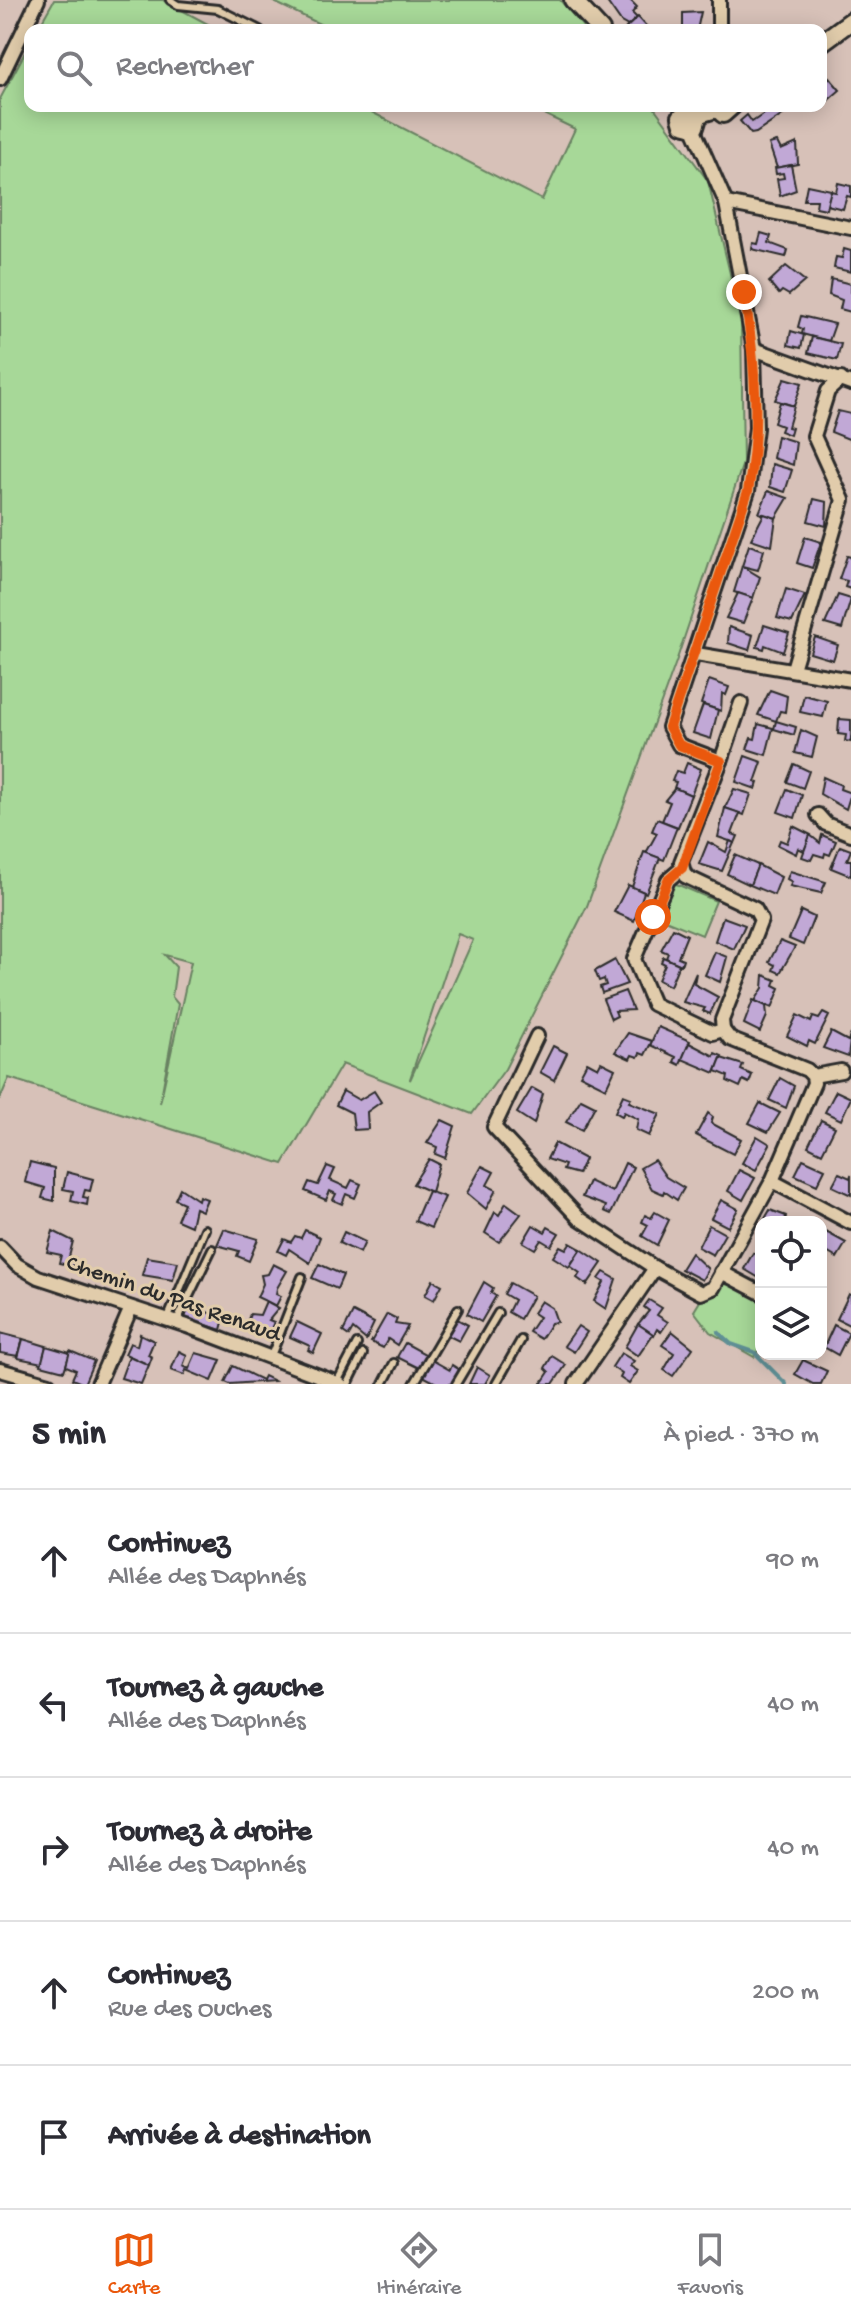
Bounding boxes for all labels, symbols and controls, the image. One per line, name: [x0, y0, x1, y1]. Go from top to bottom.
search box: [24, 24, 827, 112]
icon: search: [52, 46, 96, 90]
text: Rechercher: [116, 51, 252, 86]
route end: [726, 274, 762, 310]
route start: [635, 899, 671, 935]
map controls: [755, 1216, 827, 1360]
button: locate: [755, 1216, 827, 1288]
street label: Chemin du Pas Renaud: [62, 1250, 286, 1351]
button: layers: [755, 1288, 827, 1360]
text: 5 min: [32, 1416, 106, 1456]
text: À pied · 370 m: [664, 1421, 819, 1452]
text: Continuez: [108, 1528, 230, 1563]
icon: ahead: [32, 1539, 76, 1583]
text: 90 m: [767, 1546, 819, 1577]
text: Allée des Daphnés: [108, 1563, 306, 1594]
text: Tournez à gauche: [108, 1672, 323, 1707]
icon: left: [32, 1683, 76, 1727]
text: 40 m: [767, 1690, 819, 1721]
text: Allée des Daphnés: [108, 1707, 306, 1738]
text: Tournez à droite: [108, 1816, 312, 1851]
icon: right: [32, 1827, 76, 1871]
text: 40 m: [767, 1834, 819, 1865]
text: Allée des Daphnés: [108, 1851, 306, 1882]
text: Continuez: [108, 1960, 230, 1995]
icon: ahead: [32, 1971, 76, 2015]
text: 200 m: [752, 1978, 819, 2009]
text: Rue des Ouches: [108, 1995, 271, 2026]
icon: arrive: [32, 2115, 76, 2159]
text: Arrivée à destination: [108, 2120, 371, 2155]
tab: Carte: [108, 2228, 160, 2302]
tab: Itinéraire: [377, 2228, 461, 2302]
tab: Favoris: [678, 2228, 743, 2302]

